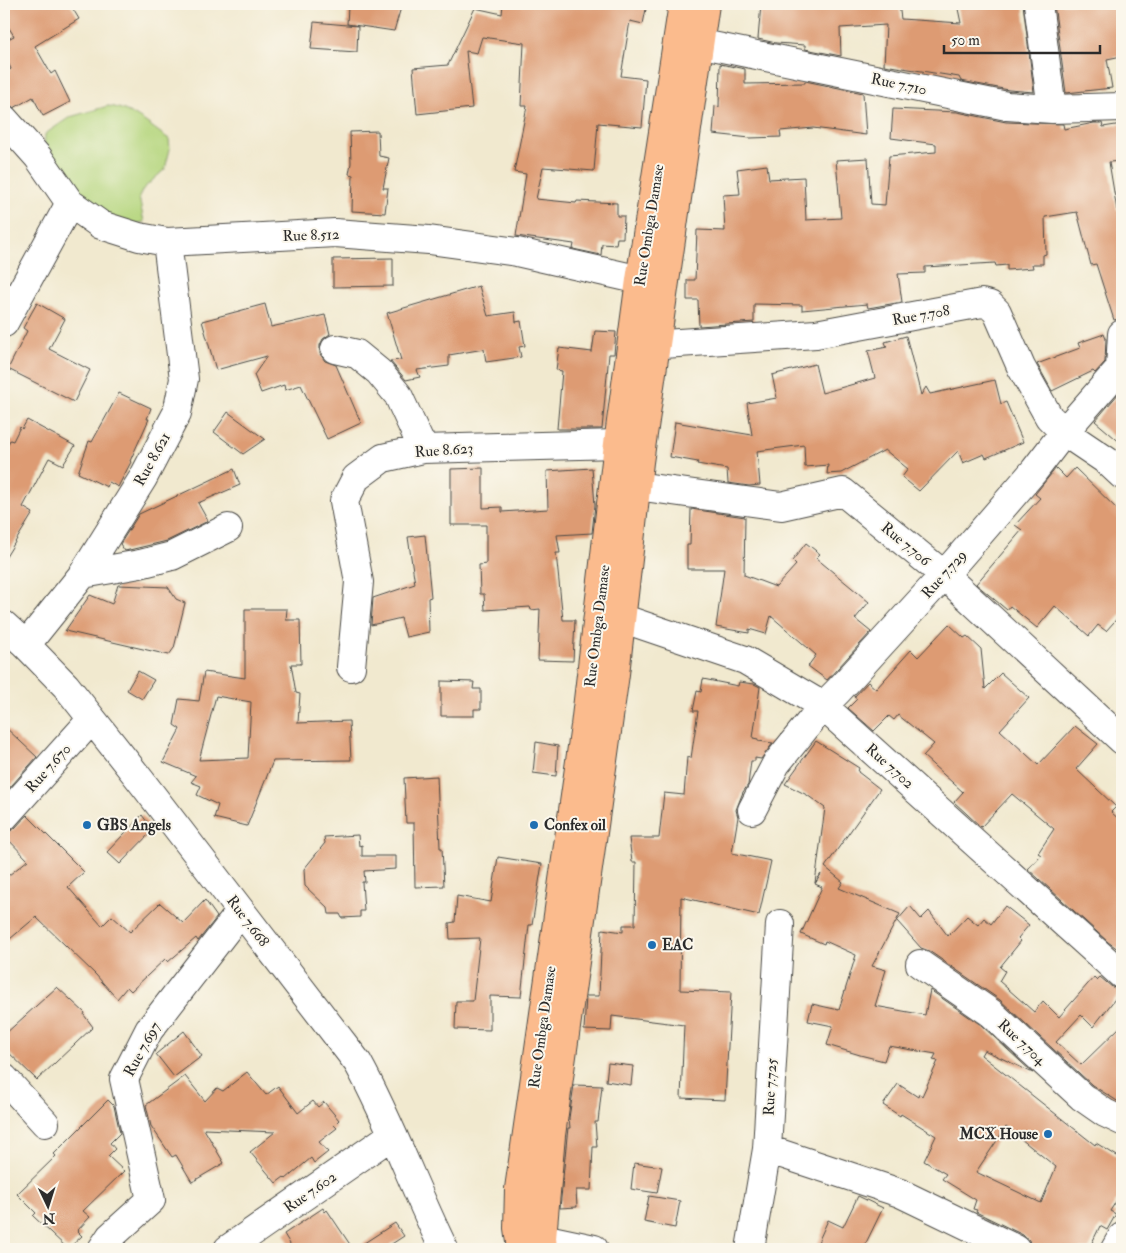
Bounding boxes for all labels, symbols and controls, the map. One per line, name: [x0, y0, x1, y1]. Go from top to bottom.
scale bar: [944, 22, 1100, 54]
text: 50 m: [951, 31, 980, 50]
street label: Rue 7.710: [869, 69, 929, 100]
street label: Rue Ombga Damase: [630, 163, 669, 287]
street label: Rue 8.512: [282, 225, 340, 246]
street label: Rue 7.708: [891, 301, 951, 330]
street label: Rue 8.621: [130, 429, 175, 489]
street label: Rue 8.623: [414, 439, 474, 462]
street label: Rue 7.706: [877, 518, 935, 571]
street label: Rue 7.729: [918, 546, 971, 603]
street label: Rue Ombga Damase: [581, 564, 614, 688]
street label: Rue 7.670: [21, 740, 75, 797]
street label: Rue 7.702: [861, 740, 918, 793]
place label: GBS Angels: [97, 816, 171, 836]
place label: Confex oil: [544, 816, 606, 835]
marker: GBS Angels: [81, 819, 93, 831]
marker: Confex oil: [528, 819, 540, 831]
street label: Rue 7.668: [222, 892, 273, 951]
place label: EAC: [662, 936, 693, 955]
marker: EAC: [646, 939, 658, 951]
street label: Rue Ombga Damase: [525, 965, 560, 1089]
street label: Rue 7.704: [994, 1015, 1050, 1070]
street label: Rue 7.697: [120, 1019, 165, 1080]
street label: Rue 7.725: [760, 1057, 782, 1116]
place label: MCX House: [958, 1125, 1039, 1144]
marker: MCX House: [1042, 1128, 1054, 1140]
street label: Rue 7.602: [280, 1167, 341, 1217]
north arrow: [22, 1180, 72, 1230]
text: N: [42, 1209, 57, 1227]

